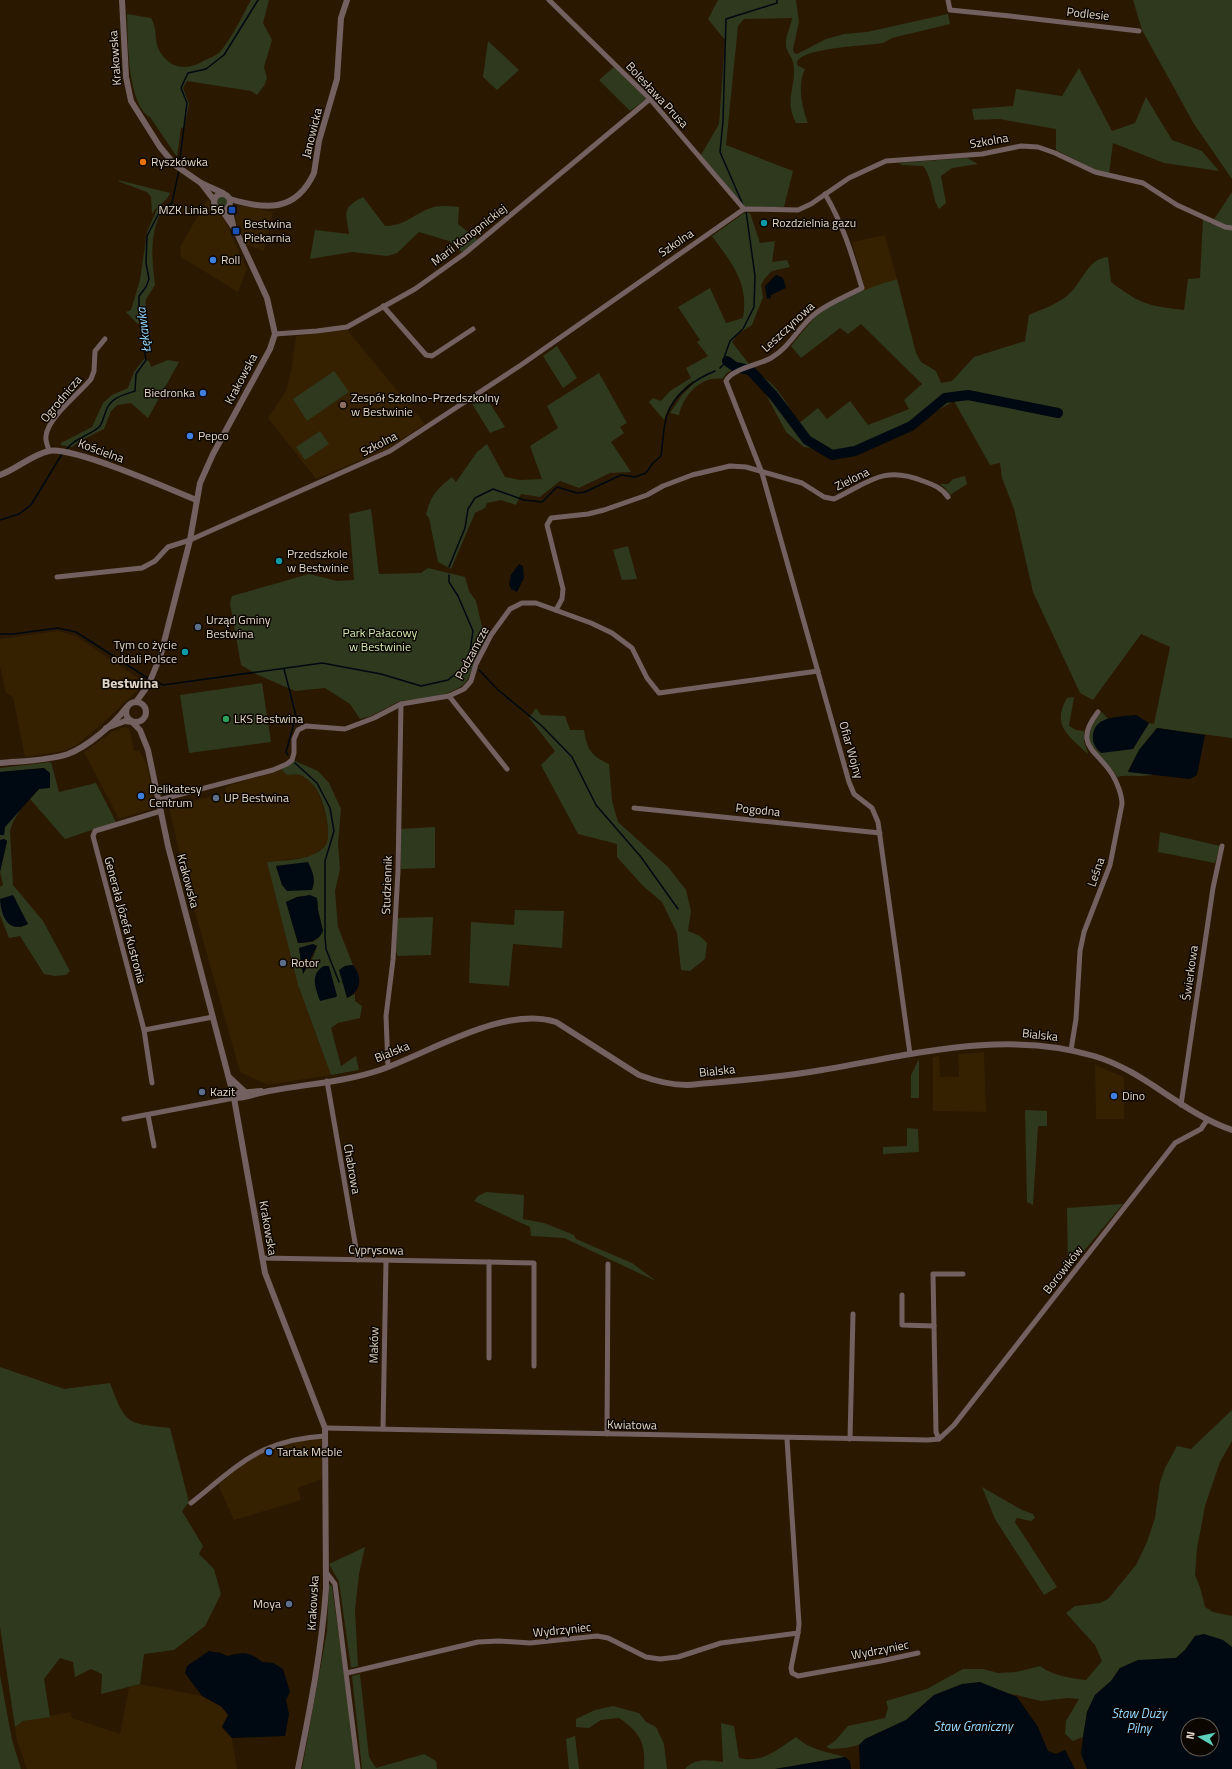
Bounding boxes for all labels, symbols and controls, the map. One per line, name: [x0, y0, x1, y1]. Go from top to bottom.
street label: Podlesie: [1066, 2, 1110, 25]
street label: Krakowska: [103, 30, 126, 86]
street label: Bolesława Prusa: [621, 57, 693, 132]
street label: Janowicka: [296, 106, 327, 160]
street label: Szkolna: [968, 128, 1010, 153]
place label: Ryszkówka: [151, 152, 208, 171]
marker: Ryszkówka: [138, 157, 148, 167]
street label: Marii Konopnickiej: [427, 199, 511, 270]
place label: MZK Linia 56: [158, 200, 224, 219]
marker: MZK Linia 56: [227, 205, 237, 215]
place label: Rozdzielnia gazu: [772, 213, 856, 232]
place label: Bestwina Piekarnia: [244, 214, 291, 247]
marker: Rozdzielnia gazu: [759, 218, 769, 228]
street label: Szkolna: [654, 224, 697, 261]
marker: Bestwina Piekarnia: [231, 226, 241, 236]
place label: Roll: [221, 250, 240, 269]
marker: Roll: [208, 255, 218, 265]
street label: Leszczynowa: [757, 297, 819, 356]
water label: Łękawka: [130, 305, 156, 354]
street label: Krakowska: [219, 350, 262, 408]
street label: Ogrodnicza: [35, 371, 86, 426]
place label: Biedronka: [144, 383, 195, 402]
marker: Biedronka: [198, 388, 208, 398]
place label: Zespół Szkolno-Przedszkolny w Bestwinie: [351, 388, 500, 421]
marker: Zespół Szkolno-Przedszkolny w Bestwinie: [338, 400, 348, 410]
place label: Pepco: [198, 426, 229, 445]
street label: Szkolna: [357, 426, 401, 461]
marker: Pepco: [185, 431, 195, 441]
street label: Kościelna: [76, 433, 127, 468]
street label: Zielona: [831, 462, 872, 495]
place label: Przedszkole w Bestwinie: [287, 544, 349, 577]
marker: Przedszkole w Bestwinie: [274, 556, 284, 566]
place label: Urząd Gminy Bestwina: [206, 610, 271, 643]
marker: Urząd Gminy Bestwina: [193, 622, 203, 632]
park label: Park Pałacowy w Bestwinie: [343, 623, 418, 656]
street label: Podzamcze: [450, 623, 494, 683]
place label: Tym co życie oddali Polsce: [111, 635, 177, 668]
marker: Tym co życie oddali Polsce: [180, 647, 190, 657]
district label: Bestwina: [102, 672, 158, 693]
place label: LKS Bestwina: [234, 709, 303, 728]
marker: LKS Bestwina: [221, 714, 231, 724]
street label: Ofiar Wojny: [834, 719, 869, 781]
place label: Delikatesy Centrum: [149, 779, 202, 812]
place label: UP Bestwina: [224, 788, 289, 807]
marker: Delikatesy Centrum: [136, 791, 146, 801]
marker: UP Bestwina: [211, 793, 221, 803]
street label: Pogodna: [735, 798, 781, 821]
street label: Krakowska: [172, 852, 205, 910]
street label: Generała Józefa Kustronia: [99, 854, 152, 985]
street label: Studziennik: [376, 855, 397, 915]
street label: Leśna: [1082, 855, 1109, 889]
street label: Świerkowa: [1176, 944, 1203, 1002]
place label: Rotor: [291, 953, 319, 972]
marker: Rotor: [278, 958, 288, 968]
street label: Bialska: [1021, 1023, 1059, 1046]
street label: Bialska: [372, 1036, 412, 1067]
street label: Bialska: [698, 1059, 736, 1082]
place label: Kazit: [210, 1082, 236, 1101]
place label: Dino: [1122, 1086, 1145, 1105]
marker: Kazit: [197, 1087, 207, 1097]
marker: Dino: [1109, 1091, 1119, 1101]
street label: Chabrowa: [339, 1142, 366, 1196]
street label: Krakowska: [254, 1199, 283, 1257]
street label: Cyprysowa: [348, 1240, 404, 1259]
street label: Borowików: [1038, 1241, 1088, 1298]
street label: Maków: [364, 1326, 383, 1364]
street label: Kwiatowa: [607, 1415, 657, 1434]
place label: Tartak Meble: [277, 1442, 342, 1461]
marker: Tartak Meble: [264, 1447, 274, 1457]
street label: Krakowska: [302, 1575, 323, 1631]
place label: Moya: [253, 1594, 281, 1613]
marker: Moya: [284, 1599, 294, 1609]
street label: Wydrzyniec: [532, 1617, 592, 1642]
street label: Wydrzyniec: [849, 1635, 910, 1664]
water label: Staw Duży Pilny: [1111, 1703, 1169, 1738]
water label: Staw Graniczny: [933, 1716, 1015, 1736]
north arrow: [1180, 1717, 1220, 1757]
text: N: [1182, 1730, 1199, 1740]

